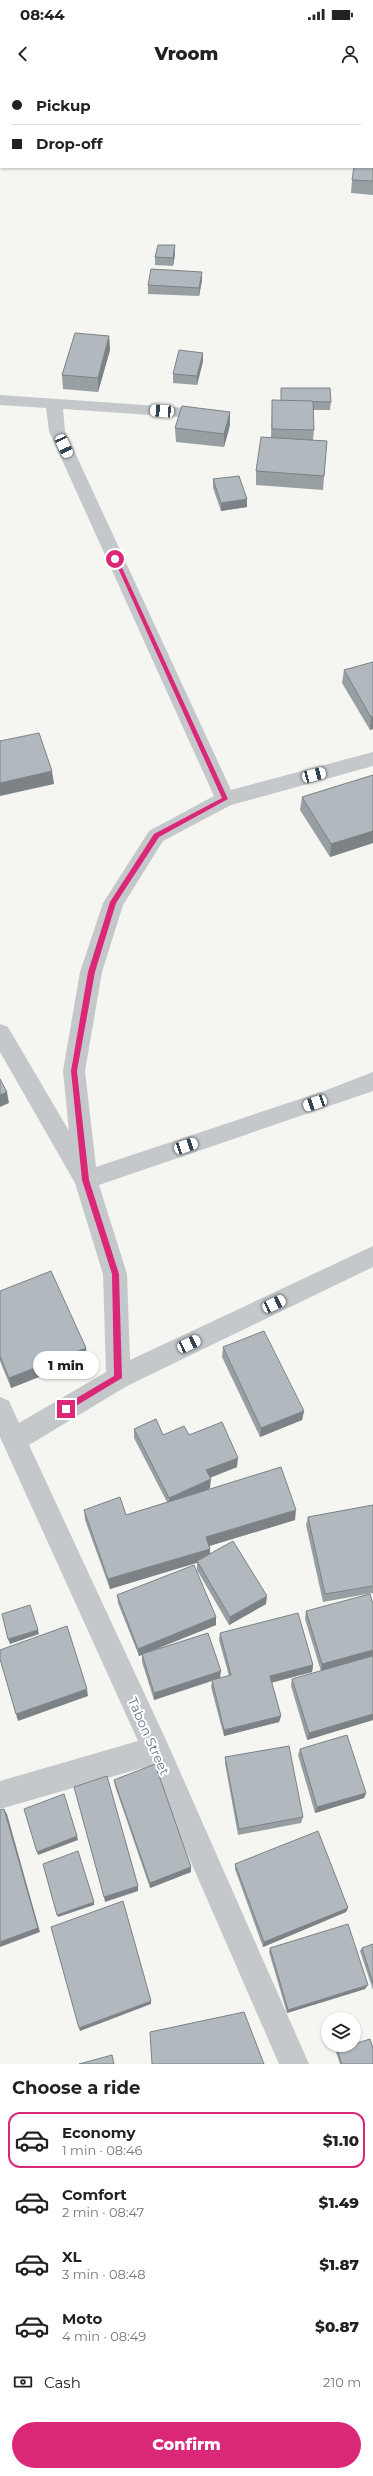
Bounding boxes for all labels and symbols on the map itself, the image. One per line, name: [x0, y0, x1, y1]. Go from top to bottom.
car: [150, 404, 174, 418]
car: [53, 433, 75, 459]
route start: [106, 550, 124, 568]
car: [301, 766, 327, 784]
car: [302, 1093, 328, 1113]
car: [173, 1136, 199, 1156]
car: [261, 1293, 287, 1315]
car: [176, 1333, 202, 1355]
callout: 1 min: [33, 1351, 99, 1379]
route end: [57, 1400, 75, 1418]
street label: Tabon Street: [125, 1695, 173, 1777]

